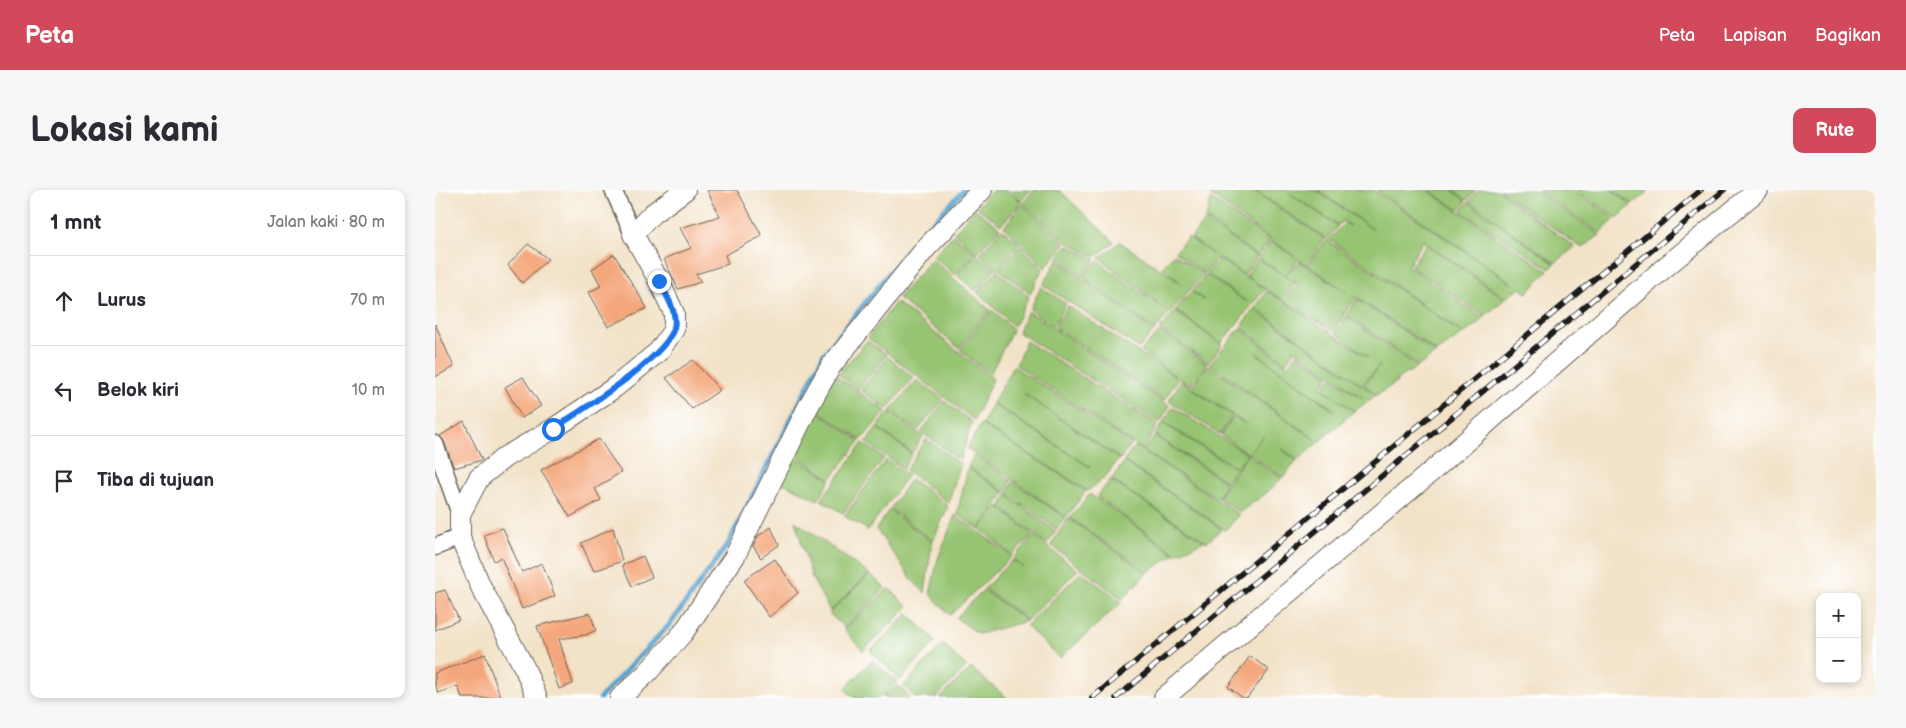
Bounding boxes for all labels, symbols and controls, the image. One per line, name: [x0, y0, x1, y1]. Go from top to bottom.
text: Peta: [25, 21, 74, 50]
text: Peta: [1659, 25, 1695, 46]
text: Lapisan: [1723, 25, 1787, 46]
text: Bagikan: [1815, 25, 1881, 46]
button: Rute: [1793, 108, 1876, 153]
text: Lokasi kami: [30, 109, 219, 152]
text: 1 mnt: [50, 210, 101, 235]
text: Jalan kaki · 80 m: [267, 213, 385, 232]
route end: [648, 270, 671, 293]
icon: ahead: [50, 287, 78, 315]
text: Lurus: [97, 289, 146, 312]
text: 70 m: [350, 291, 385, 310]
icon: left: [50, 377, 78, 405]
text: Belok kiri: [97, 379, 179, 402]
text: 10 m: [352, 381, 385, 400]
route start: [542, 418, 565, 441]
icon: arrive: [50, 467, 78, 495]
text: Tiba di tujuan: [97, 469, 214, 492]
map controls: [1816, 593, 1861, 683]
button: +: [1816, 593, 1861, 638]
button: −: [1816, 638, 1861, 683]

